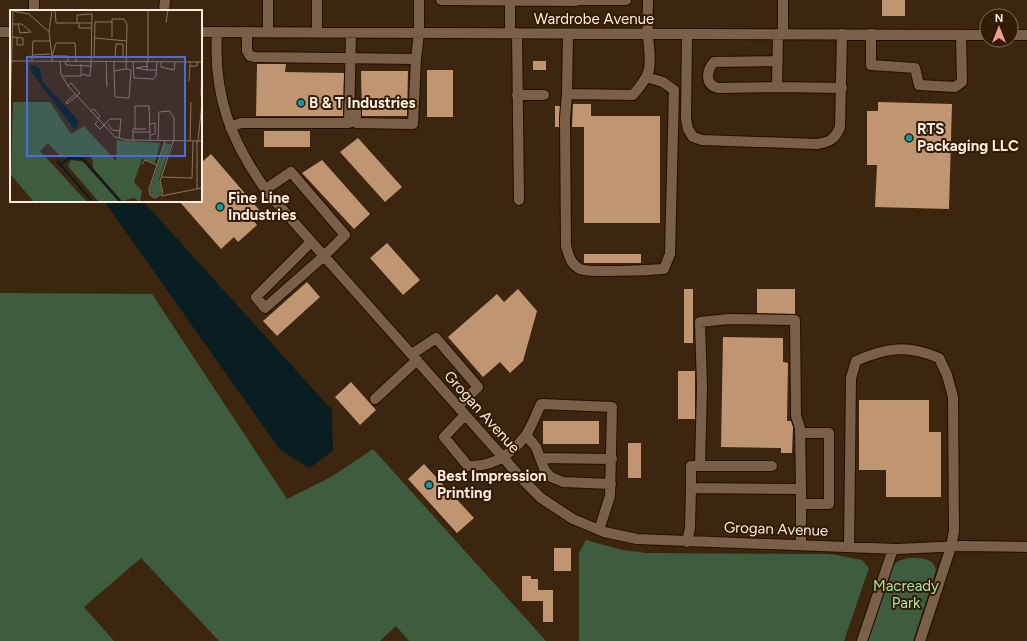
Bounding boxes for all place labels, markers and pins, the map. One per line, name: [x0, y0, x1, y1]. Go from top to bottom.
place label: B & T Industries: [309, 94, 416, 112]
marker: B & T Industries: [296, 98, 306, 108]
place label: RTS Packaging LLC: [917, 120, 1019, 155]
marker: RTS Packaging LLC: [904, 133, 914, 143]
place label: Fine Line Industries: [228, 189, 296, 224]
marker: Fine Line Industries: [215, 202, 225, 212]
place label: Best Impression Printing: [437, 467, 547, 502]
marker: Best Impression Printing: [424, 480, 434, 490]

